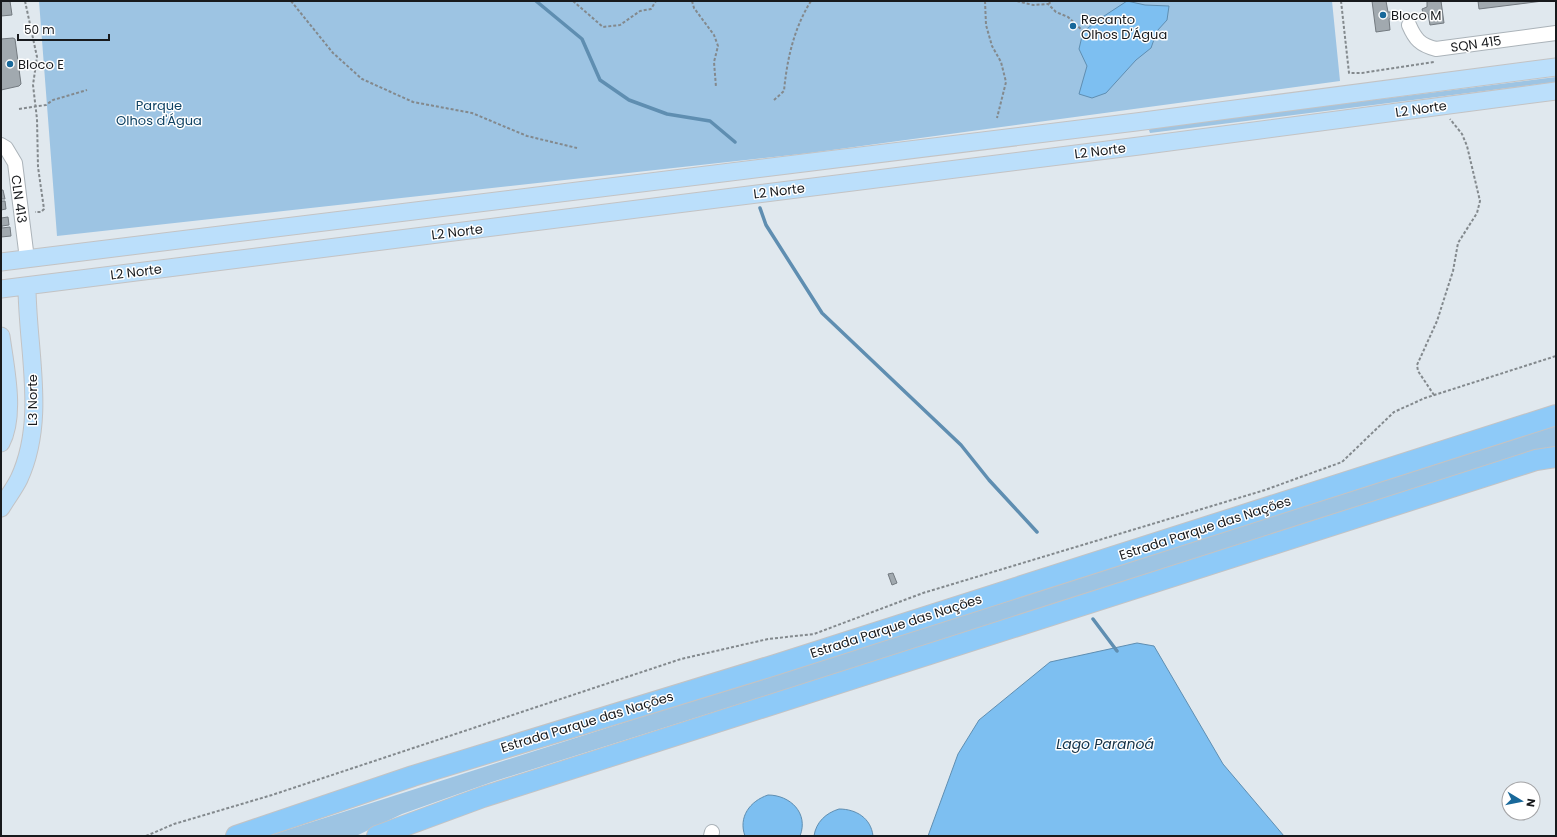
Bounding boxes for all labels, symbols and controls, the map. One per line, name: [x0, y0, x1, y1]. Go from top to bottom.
place label: Bloco M: [1391, 6, 1441, 25]
place label: Recanto Olhos D'Água: [1081, 10, 1167, 44]
marker: Bloco M: [1378, 10, 1388, 20]
scale bar: [18, 16, 109, 42]
text: 50 m: [24, 21, 55, 38]
marker: Recanto Olhos D'Água: [1068, 21, 1078, 31]
street label: SQN 415: [1449, 31, 1503, 57]
place label: Bloco E: [18, 55, 64, 74]
marker: Bloco E: [5, 59, 15, 69]
park label: Parque Olhos d'Água: [116, 96, 202, 130]
street label: L2 Norte: [1394, 96, 1448, 122]
street label: L2 Norte: [1073, 138, 1127, 164]
street label: CLN 413: [6, 174, 32, 224]
street label: L2 Norte: [752, 178, 806, 204]
street label: L2 Norte: [430, 219, 484, 245]
street label: L2 Norte: [109, 259, 163, 285]
street label: L3 Norte: [23, 374, 42, 426]
street label: Estrada Parque das Nações: [1117, 491, 1293, 565]
street label: Estrada Parque das Nações: [808, 589, 984, 663]
street label: Estrada Parque das Nações: [498, 687, 676, 757]
water label: Lago Paranoá: [1056, 734, 1154, 754]
north arrow: [1501, 781, 1541, 821]
text: N: [1522, 797, 1539, 808]

